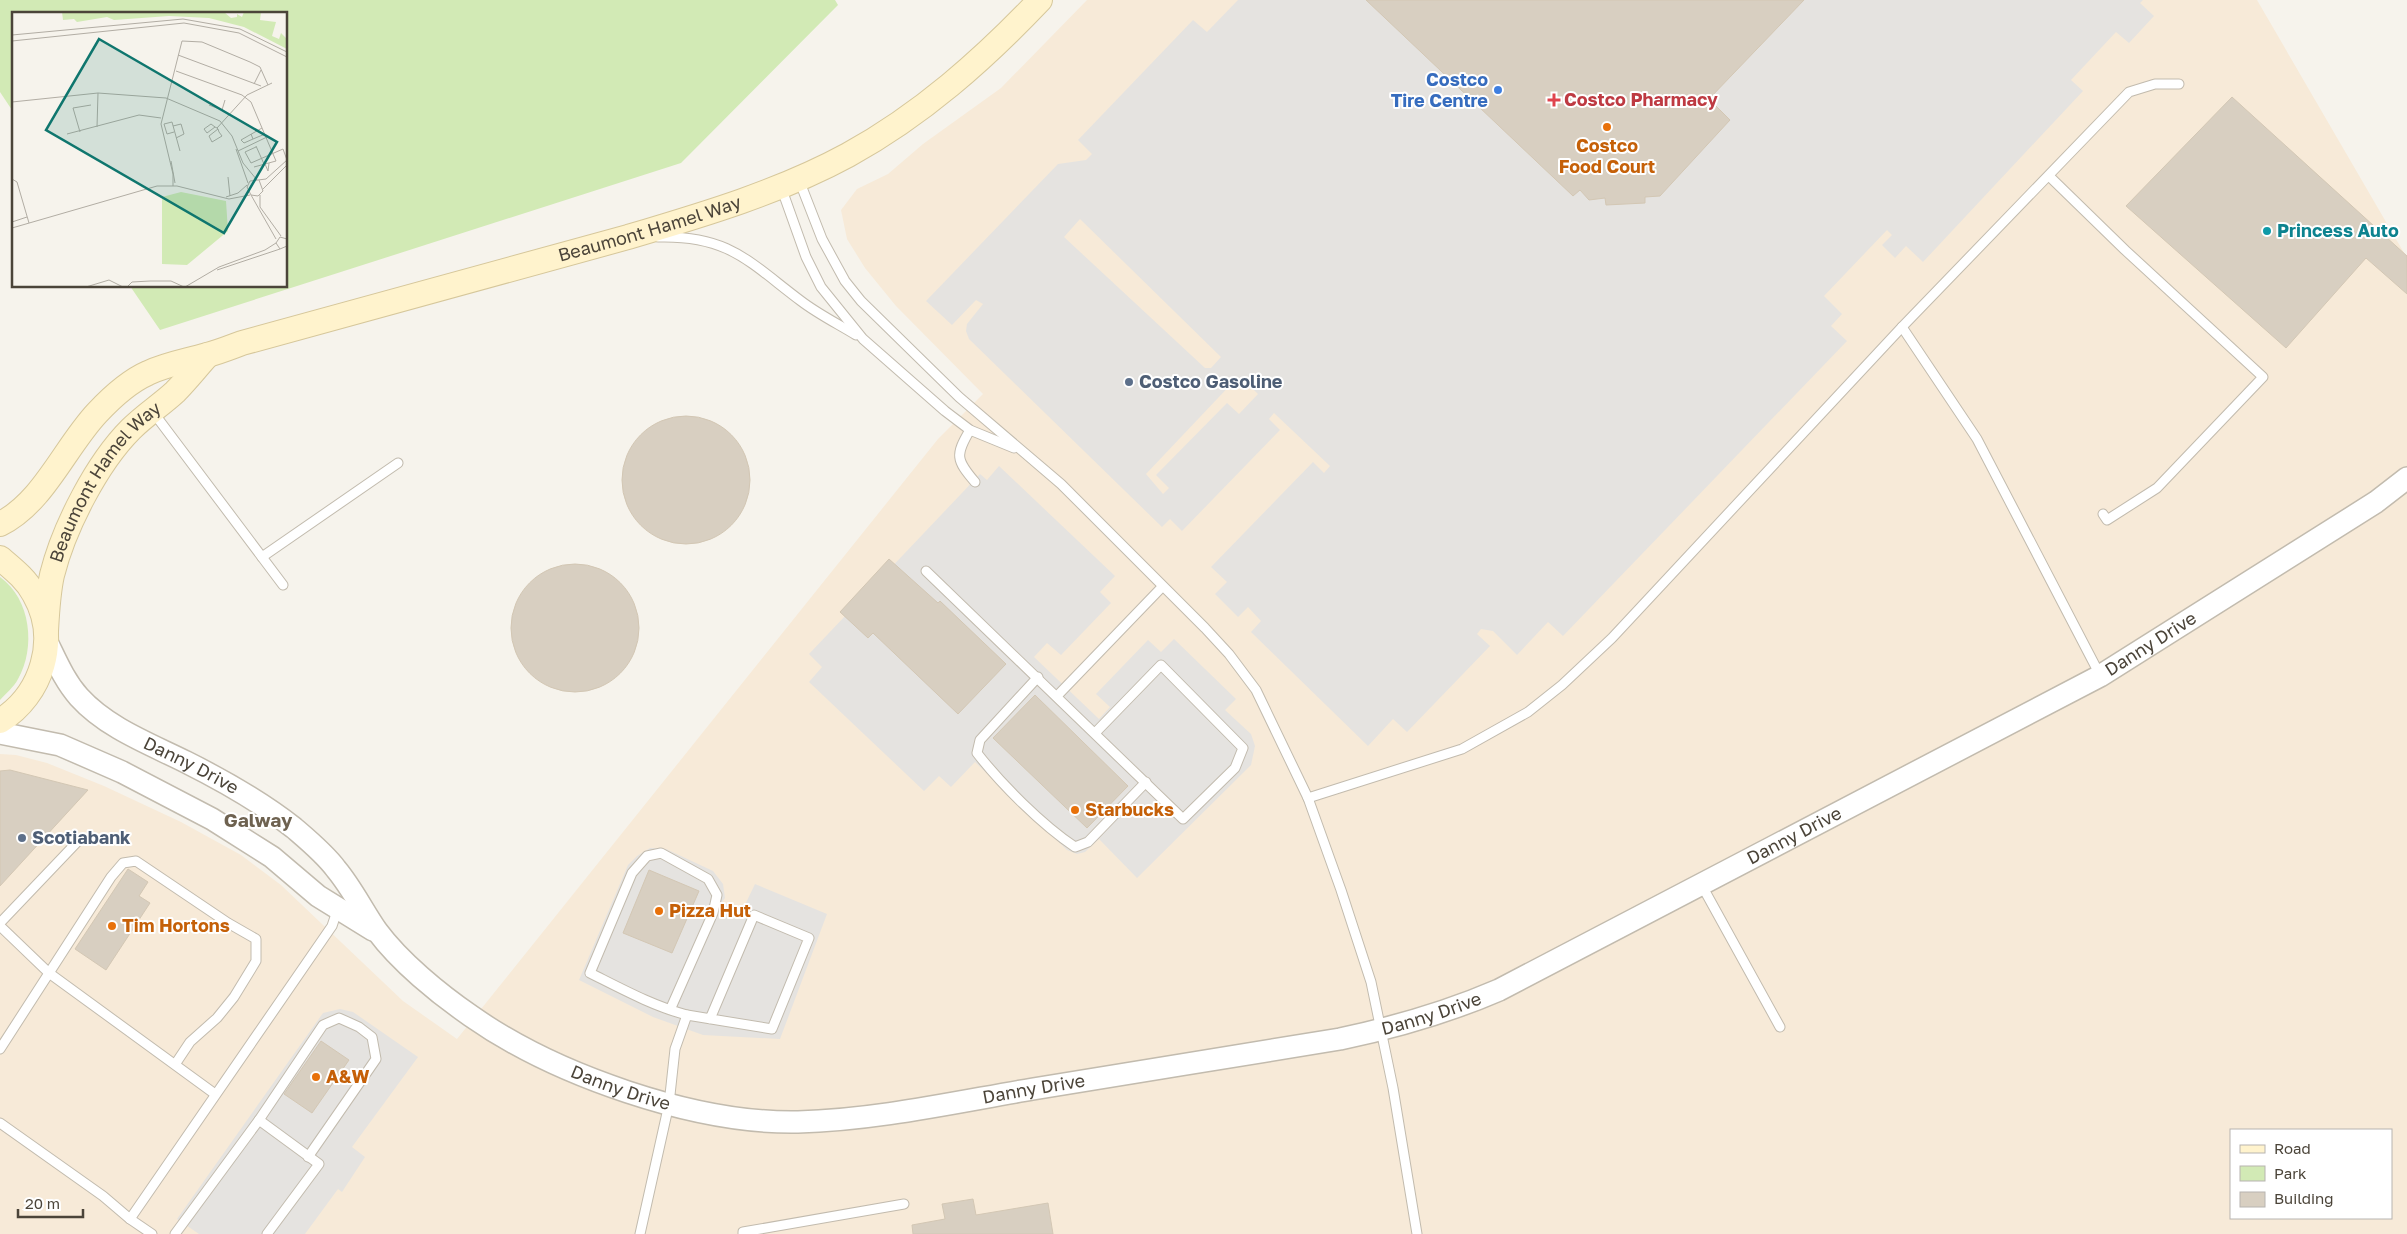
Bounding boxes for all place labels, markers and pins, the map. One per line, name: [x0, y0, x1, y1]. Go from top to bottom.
place label: Costco Tire Centre: [1391, 68, 1488, 111]
marker: Costco Tire Centre: [1492, 84, 1504, 96]
place label: Costco Pharmacy: [1564, 88, 1718, 110]
marker: Costco Pharmacy: [1548, 94, 1560, 106]
marker: Costco Food Court: [1601, 121, 1613, 133]
place label: Costco Food Court: [1559, 134, 1655, 177]
place label: Princess Auto: [2277, 219, 2399, 241]
marker: Princess Auto: [2261, 225, 2273, 237]
place label: Costco Gasoline: [1139, 370, 1283, 392]
marker: Costco Gasoline: [1123, 376, 1135, 388]
place label: Starbucks: [1085, 798, 1174, 820]
marker: Starbucks: [1069, 804, 1081, 816]
place label: Scotiabank: [32, 826, 131, 848]
marker: Scotiabank: [16, 832, 28, 844]
place label: Pizza Hut: [669, 899, 751, 921]
marker: Pizza Hut: [653, 905, 665, 917]
place label: Tim Hortons: [122, 914, 230, 936]
marker: Tim Hortons: [106, 920, 118, 932]
place label: A&W: [326, 1065, 370, 1087]
marker: A&W: [310, 1071, 322, 1083]

